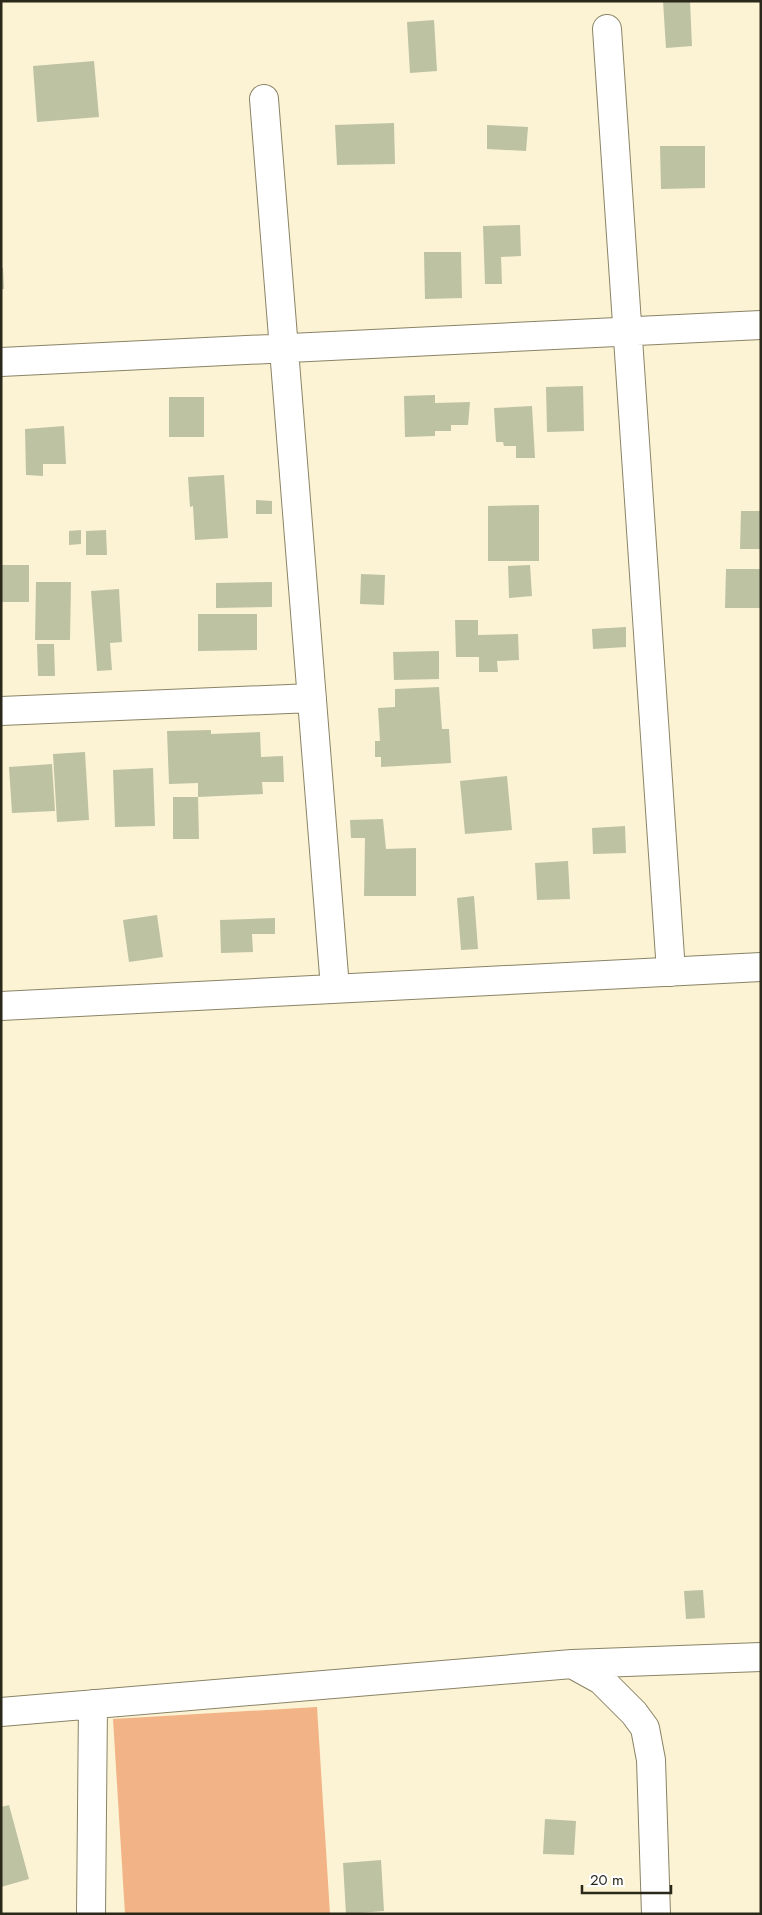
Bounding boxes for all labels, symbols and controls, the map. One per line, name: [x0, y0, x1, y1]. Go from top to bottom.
scale bar: [582, 1862, 671, 1894]
text: 20 m: [590, 1869, 624, 1891]

